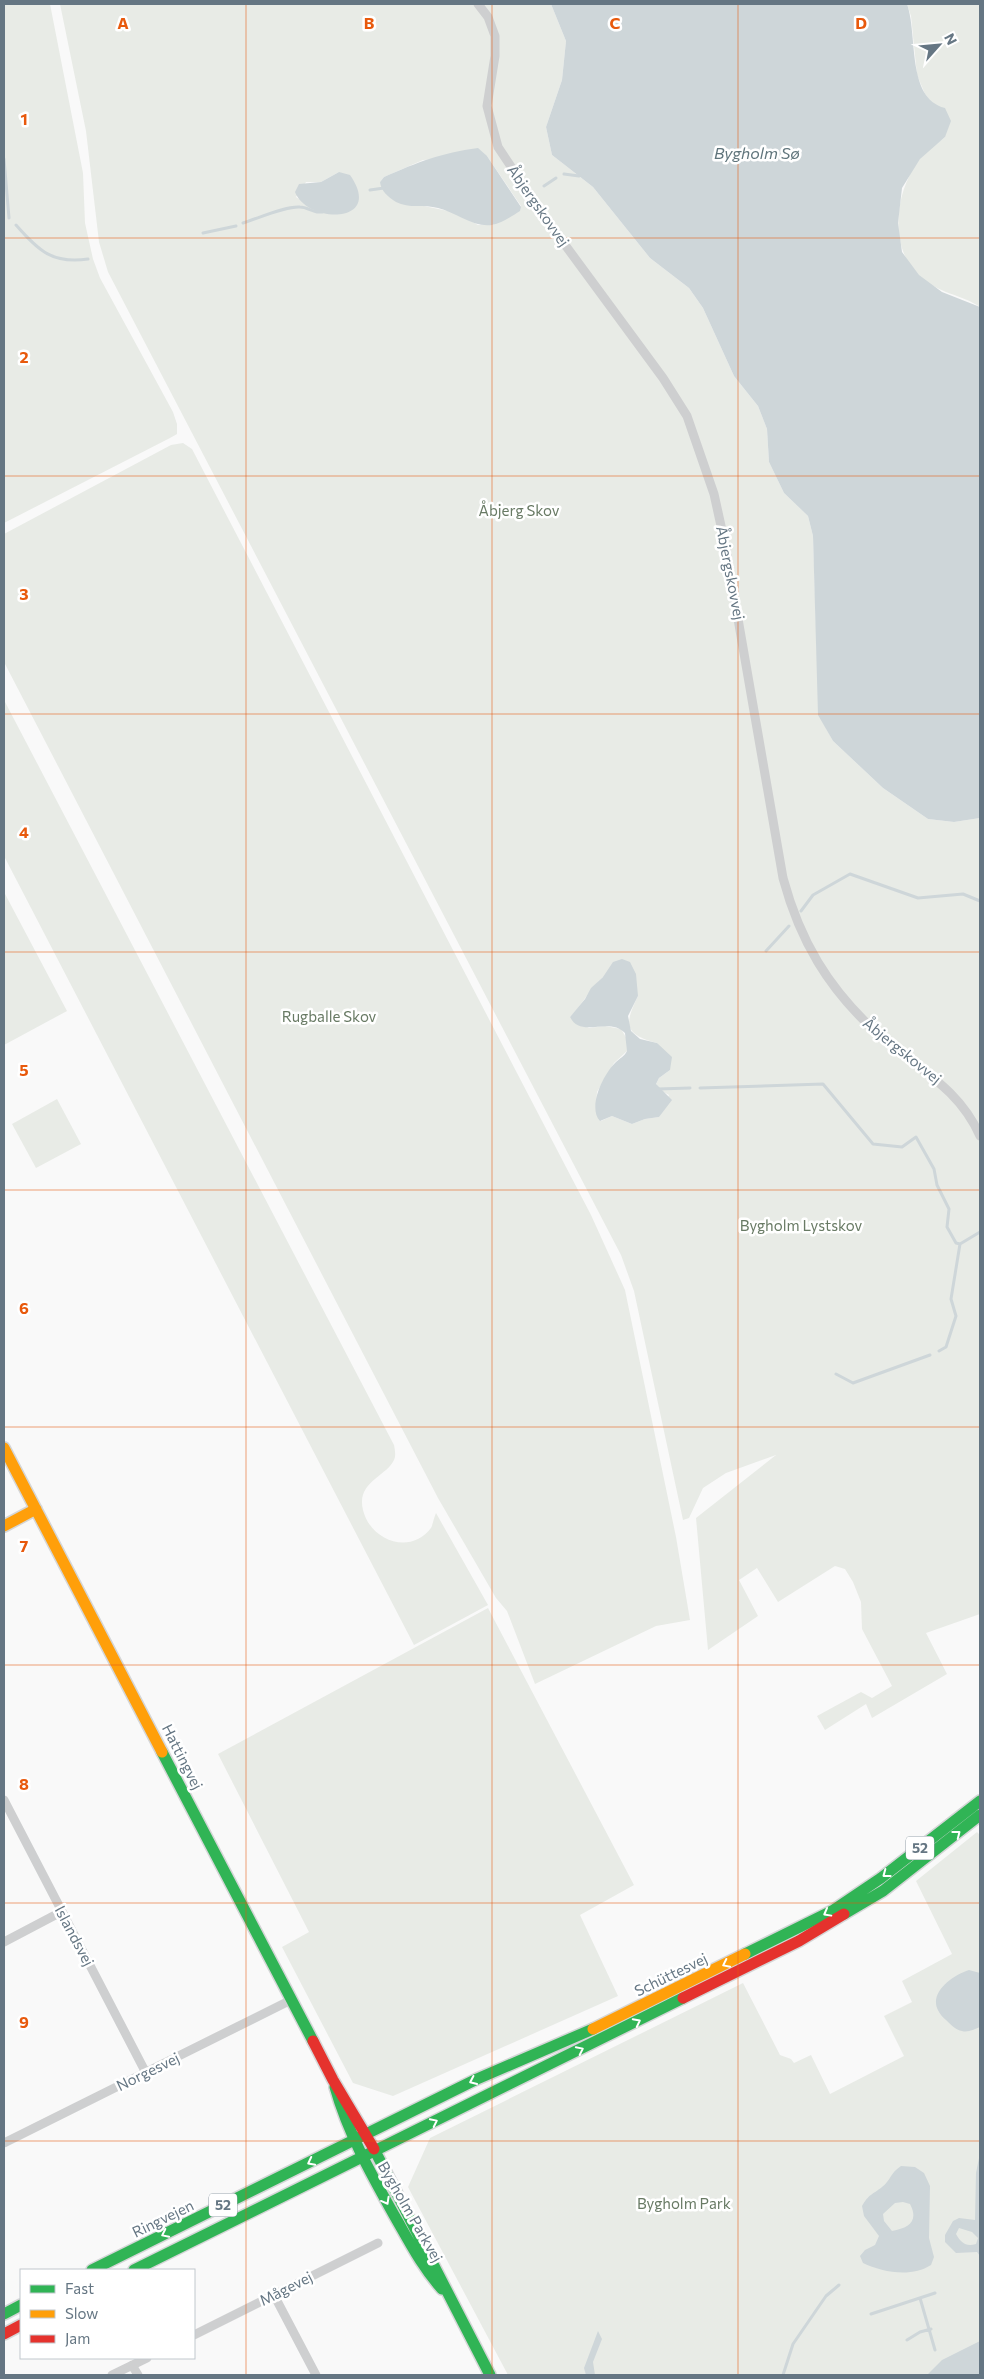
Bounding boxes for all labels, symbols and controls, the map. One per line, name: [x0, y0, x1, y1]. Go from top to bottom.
text: A: [117, 13, 129, 32]
text: B: [364, 13, 375, 32]
text: C: [610, 13, 621, 32]
text: D: [855, 13, 867, 32]
north arrow: [914, 20, 964, 70]
text: N: [941, 30, 961, 47]
text: 1: [20, 109, 28, 128]
water label: Bygholm Sø: [714, 143, 800, 162]
street label: Åbjergskovvej: [504, 161, 574, 250]
text: 2: [19, 347, 29, 366]
park label: Åbjerg Skov: [479, 500, 560, 519]
street label: Åbjergskovvej: [713, 524, 750, 621]
text: 3: [19, 584, 29, 603]
text: 4: [19, 822, 29, 841]
park label: Rugballe Skov: [282, 1007, 377, 1025]
street label: Åbjergskovvej: [860, 1012, 946, 1087]
text: 5: [19, 1060, 29, 1079]
park label: Bygholm Lystskov: [740, 1216, 863, 1234]
text: 6: [19, 1298, 29, 1317]
text: 7: [20, 1536, 29, 1555]
street label: Hattingvej: [159, 1721, 207, 1792]
text: 8: [19, 1774, 29, 1793]
one-way arrow: [951, 1831, 960, 1839]
road number: 52: [906, 1836, 934, 1860]
one-way arrow: [883, 1868, 892, 1877]
street label: Islandsvej: [51, 1902, 98, 1969]
one-way arrow: [823, 1907, 832, 1917]
street label: Schüttesvej: [631, 1949, 710, 2000]
one-way arrow: [722, 1958, 731, 1968]
text: 9: [19, 2012, 29, 2031]
one-way arrow: [632, 2018, 641, 2028]
one-way arrow: [575, 2046, 584, 2056]
street label: Norgesvej: [113, 2048, 182, 2094]
one-way arrow: [469, 2075, 478, 2085]
one-way arrow: [429, 2118, 438, 2128]
one-way arrow: [307, 2156, 316, 2166]
street label: Bygholm Parkvej: [375, 2158, 447, 2265]
road number: 52: [209, 2194, 237, 2216]
park label: Bygholm Park: [637, 2194, 731, 2212]
street label: Ringvejen: [129, 2195, 196, 2241]
one-way arrow: [379, 2195, 389, 2204]
one-way arrow: [161, 2228, 170, 2238]
street label: Mågevej: [256, 2267, 315, 2309]
legend: [20, 2269, 195, 2359]
text: Fast: [65, 2279, 94, 2297]
text: Slow: [65, 2304, 98, 2322]
text: Jam: [65, 2329, 90, 2347]

